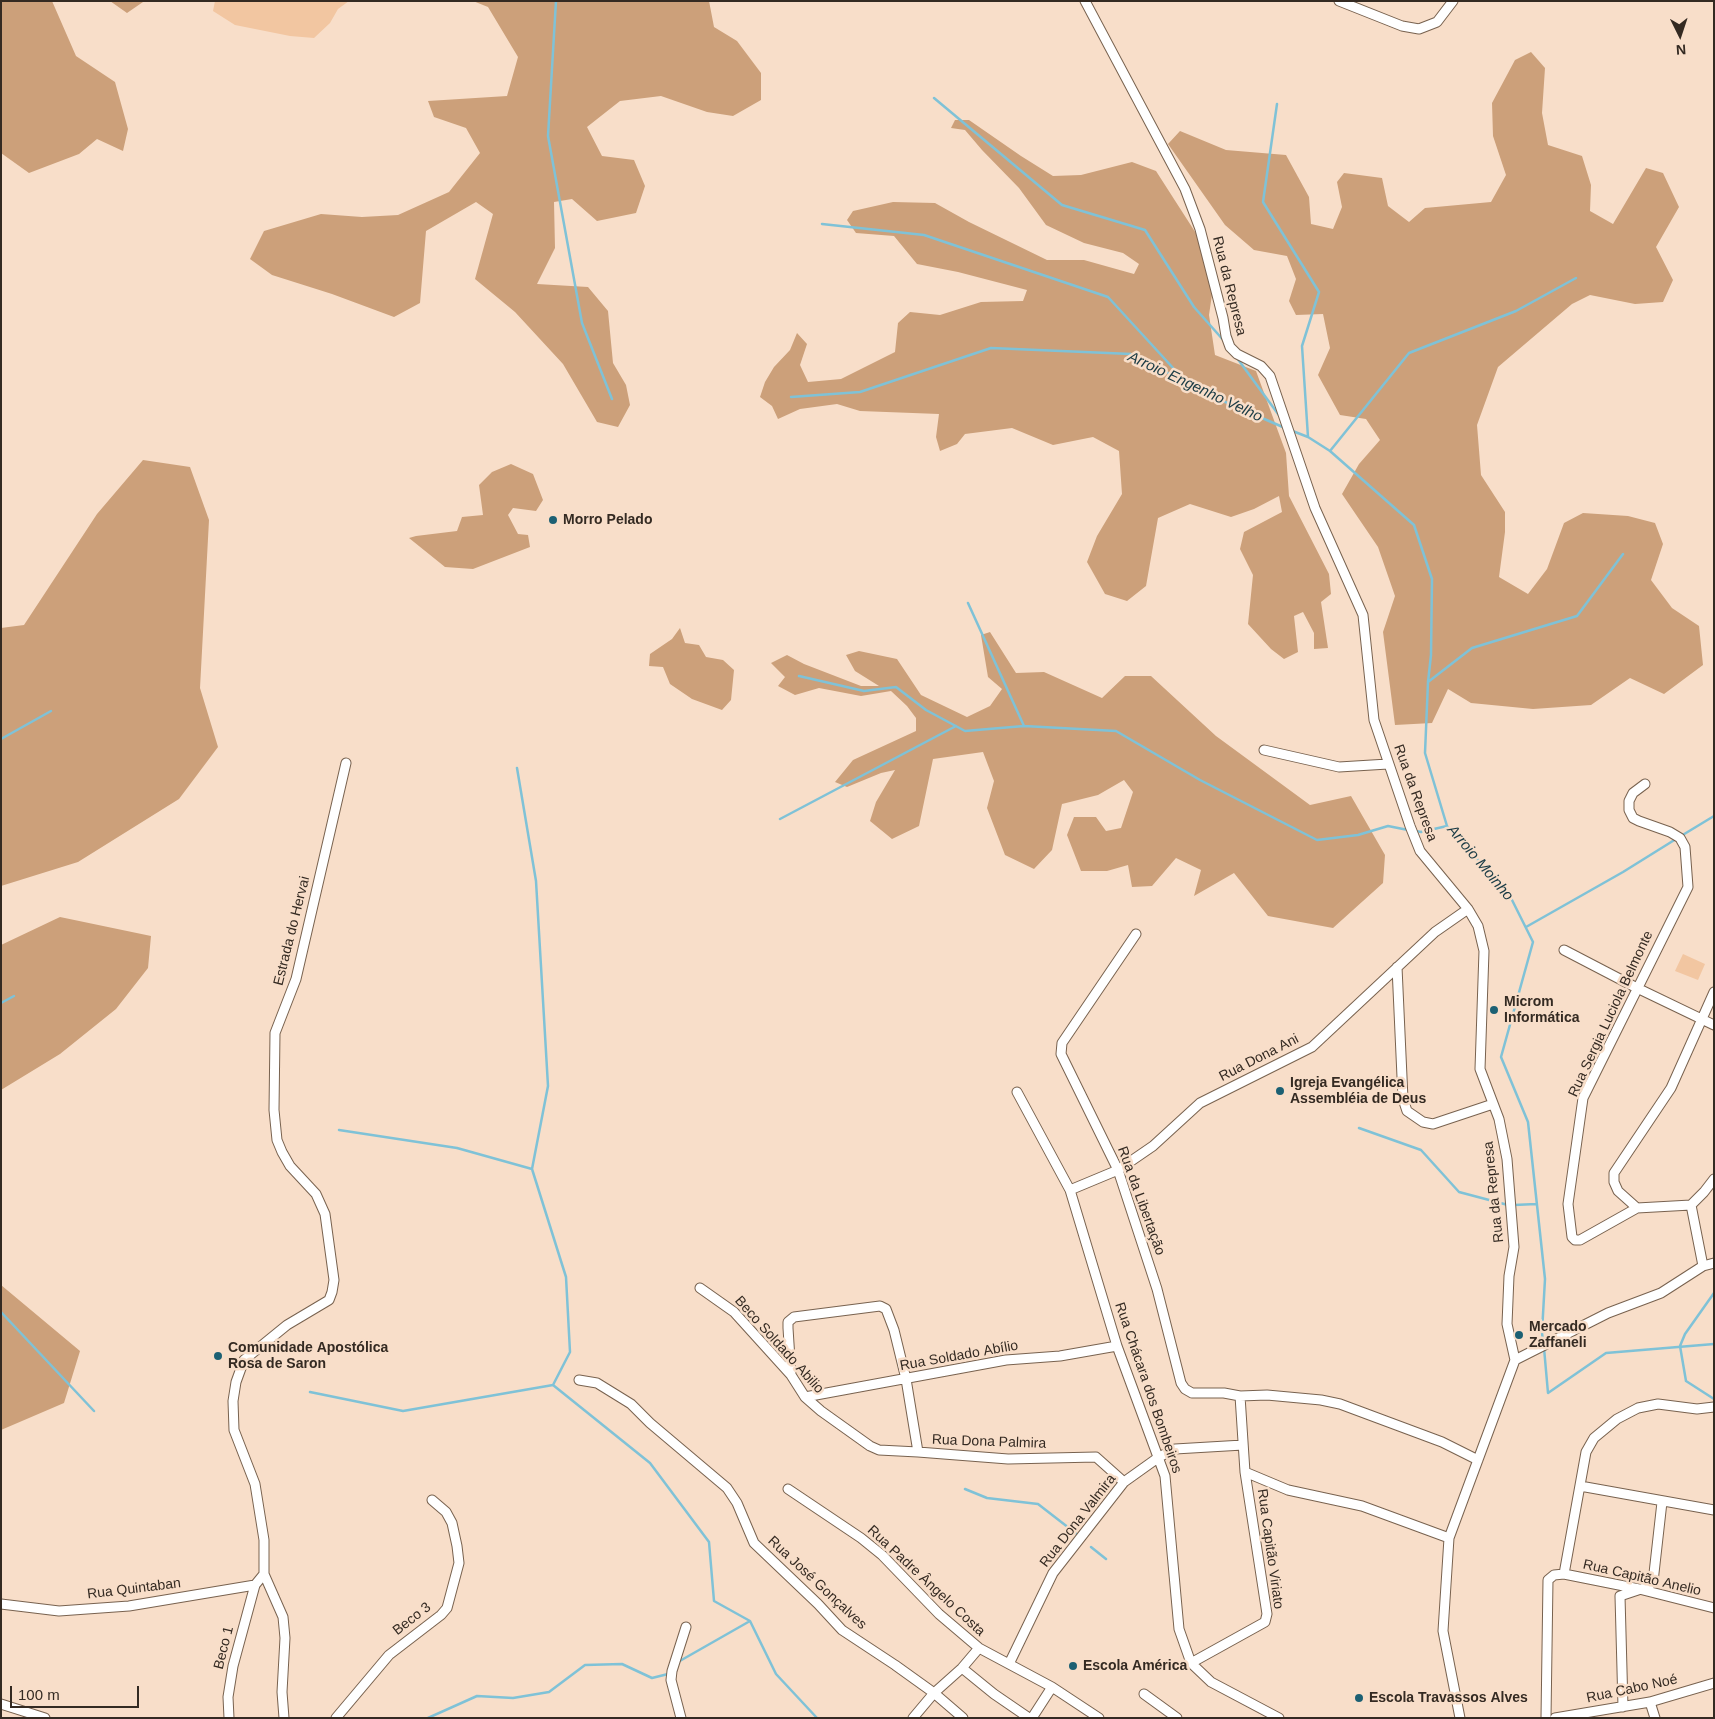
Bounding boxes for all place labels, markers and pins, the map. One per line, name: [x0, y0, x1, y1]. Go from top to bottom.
place label: Morro Pelado: [563, 512, 652, 528]
marker: Morro Pelado: [547, 514, 559, 526]
place label: Microm Informática: [1504, 994, 1579, 1026]
marker: Microm Informática: [1488, 1004, 1500, 1016]
place label: Igreja Evangélica Assembléia de Deus: [1290, 1075, 1426, 1108]
marker: Igreja Evangélica Assembléia de Deus: [1274, 1085, 1286, 1097]
place label: Mercado Zaffaneli: [1529, 1319, 1587, 1351]
marker: Mercado Zaffaneli: [1513, 1329, 1525, 1341]
place label: Comunidade Apostólica Rosa de Saron: [228, 1340, 388, 1372]
marker: Comunidade Apostólica Rosa de Saron: [212, 1350, 224, 1362]
place label: Escola América: [1083, 1658, 1187, 1674]
marker: Escola América: [1067, 1660, 1079, 1672]
place label: Escola Travassos Alves: [1369, 1690, 1528, 1706]
marker: Escola Travassos Alves: [1353, 1692, 1365, 1704]

